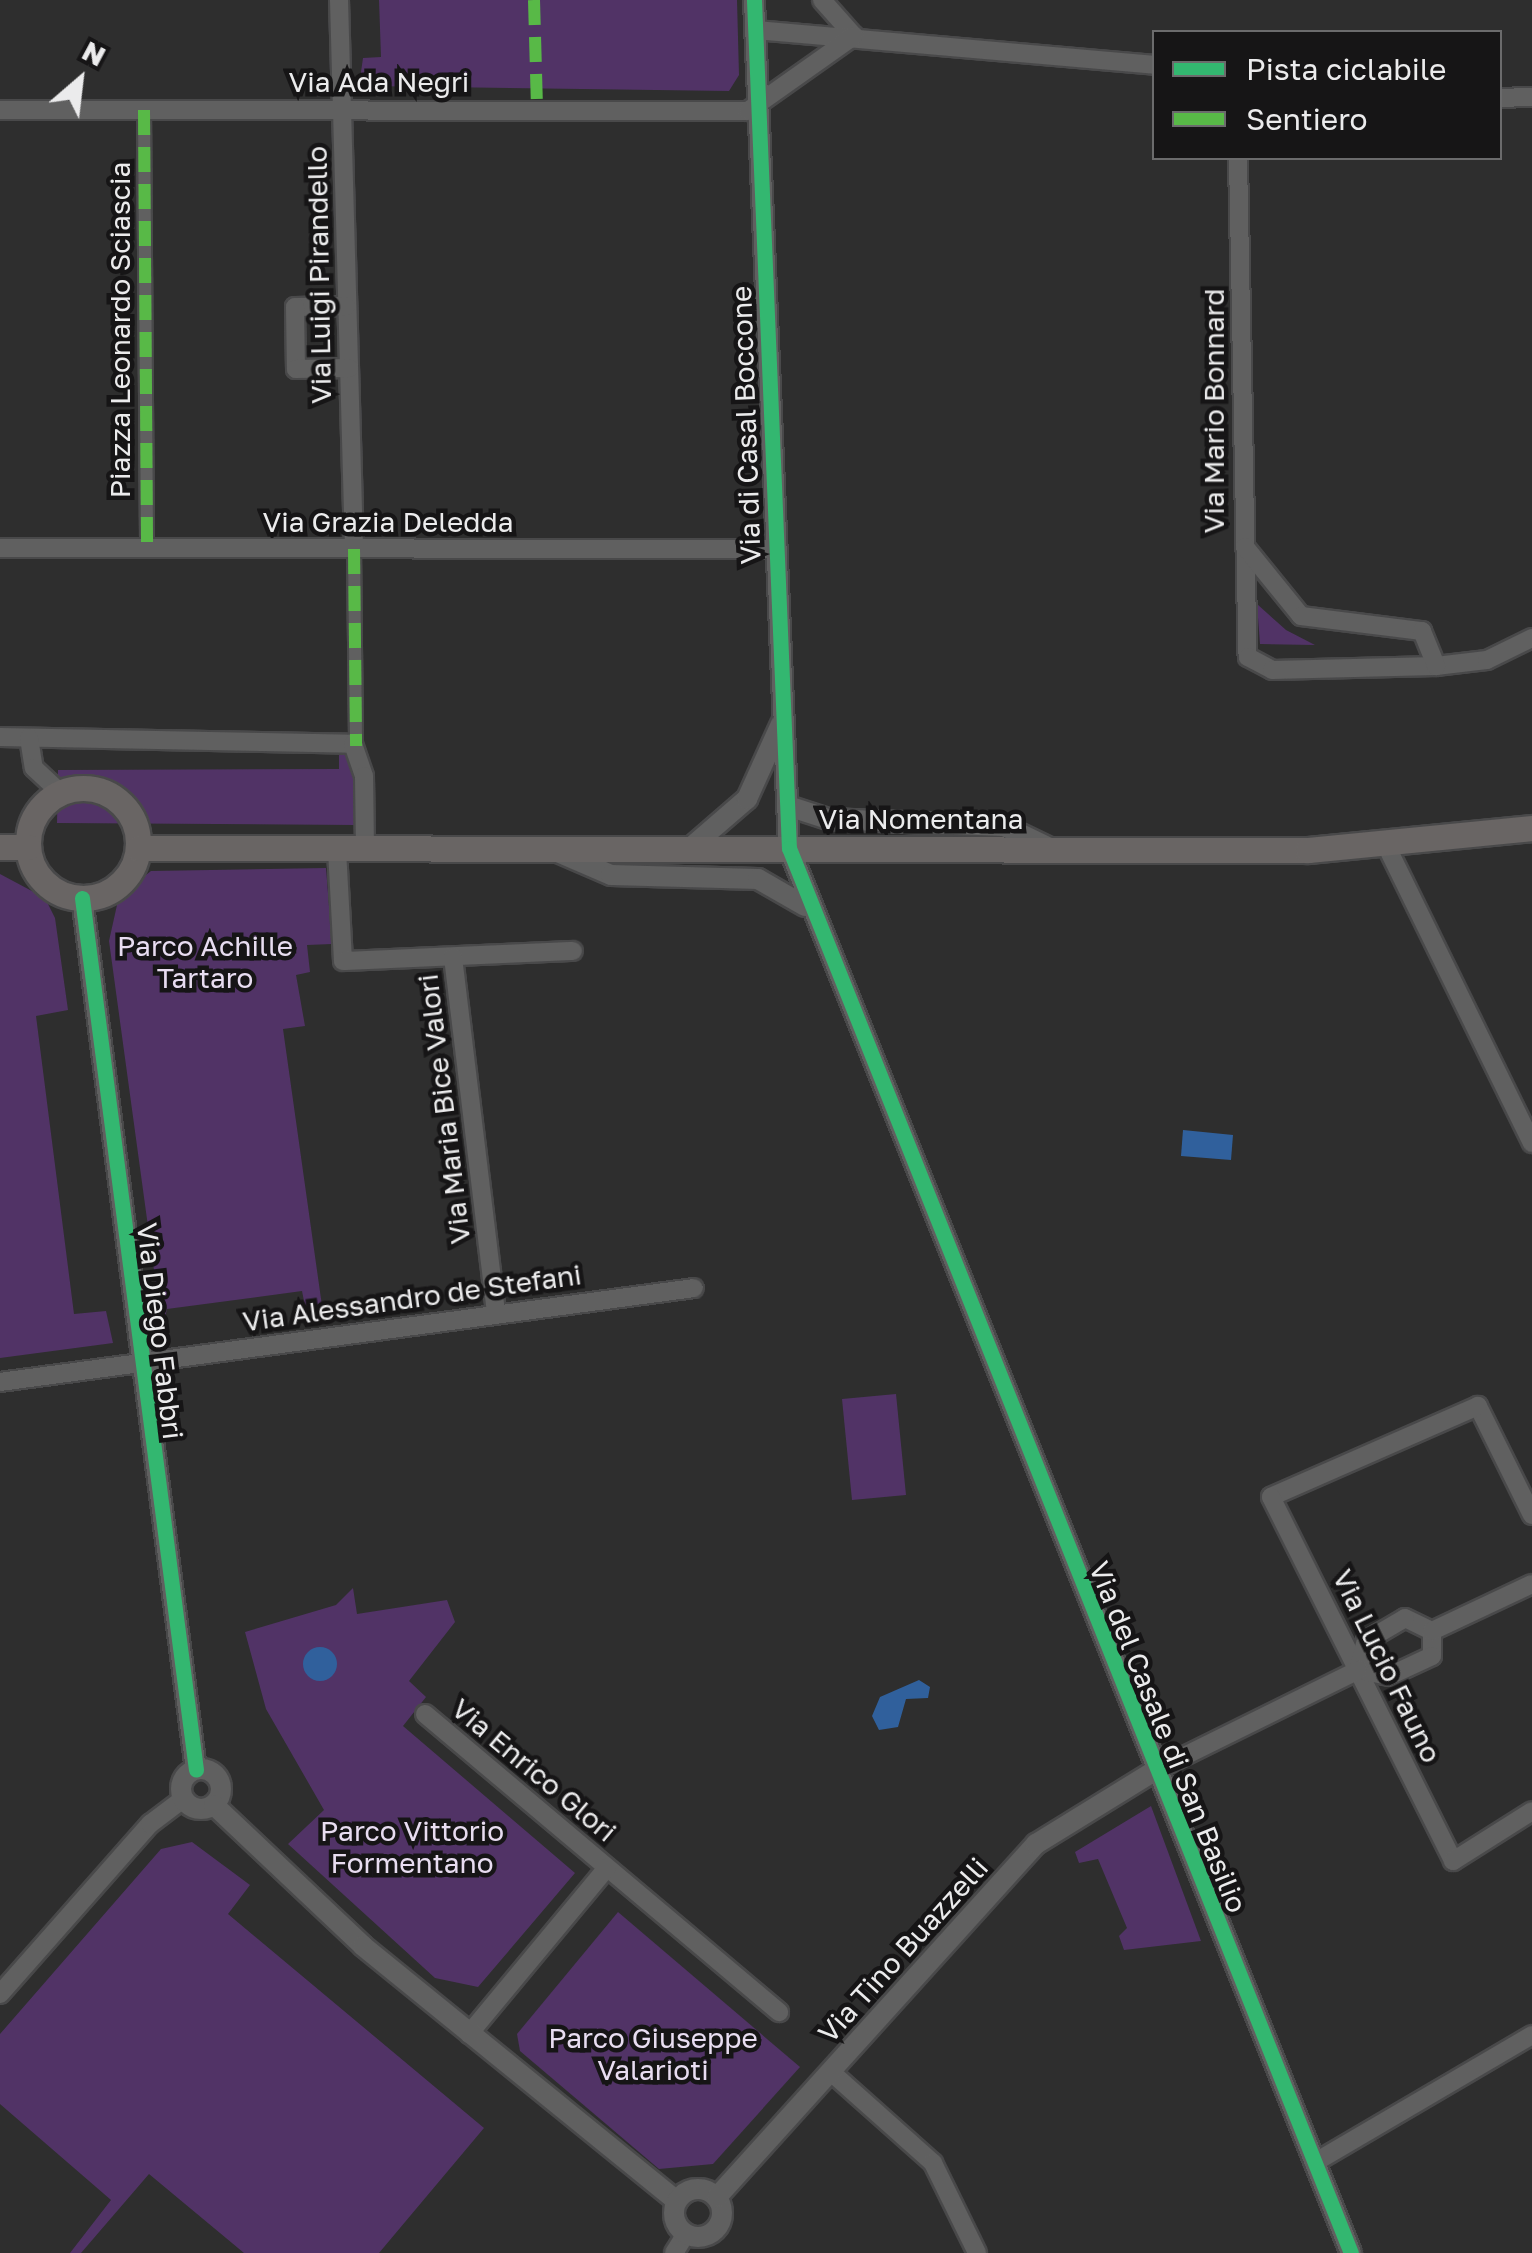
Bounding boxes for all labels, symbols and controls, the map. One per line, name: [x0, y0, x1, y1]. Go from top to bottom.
north arrow: [30, 30, 130, 130]
legend: [1152, 30, 1502, 160]
text: N: [77, 34, 111, 73]
text: Pista ciclabile: [1246, 51, 1447, 87]
street label: Via Ada Negri: [289, 65, 469, 99]
text: Sentiero: [1246, 101, 1368, 137]
street label: Via Luigi Pirandello: [300, 146, 338, 404]
street label: Piazza Leonardo Sciascia: [103, 162, 137, 498]
street label: Via di Casal Boccone: [724, 285, 768, 565]
street label: Via Mario Bonnard: [1197, 289, 1231, 533]
street label: Via Grazia Deledda: [263, 505, 513, 539]
street label: Via Nomentana: [818, 802, 1024, 836]
park label: Parco Achille Tartaro: [117, 929, 293, 995]
street label: Via Maria Bice Valori: [411, 972, 477, 1246]
street label: Via Diego Fabbri: [130, 1221, 190, 1441]
street label: Via Alessandro de Stefani: [240, 1258, 584, 1338]
street label: Via del Casale di San Basilio: [1082, 1556, 1254, 1918]
street label: Via Lucio Fauno: [1326, 1564, 1448, 1768]
street label: Via Enrico Glori: [445, 1691, 623, 1849]
park label: Parco Vittorio Formentano: [320, 1814, 504, 1880]
street label: Via Tino Buazzelli: [811, 1851, 995, 2049]
park label: Parco Giuseppe Valarioti: [548, 2021, 758, 2087]

